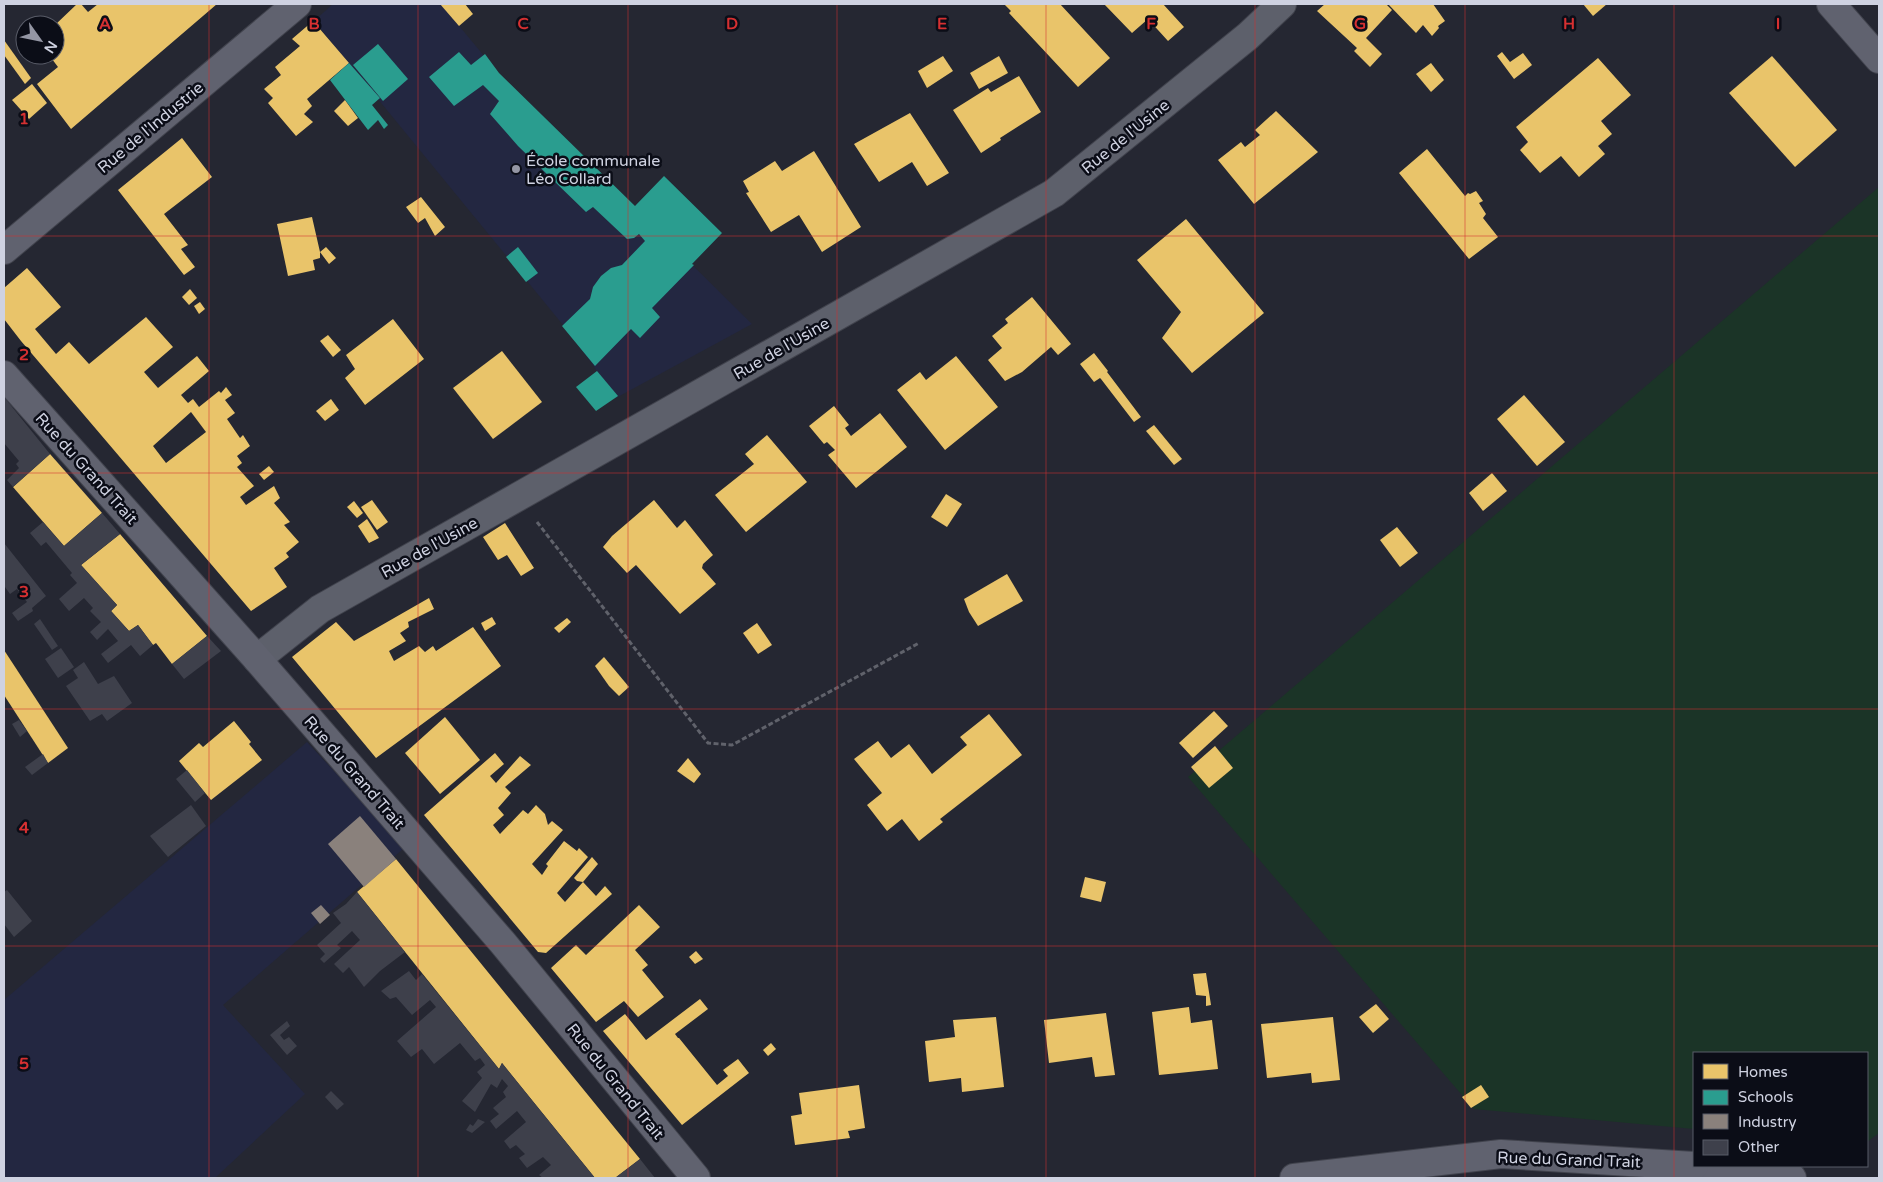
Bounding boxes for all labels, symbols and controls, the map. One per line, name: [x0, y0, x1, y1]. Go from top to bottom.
text: A: [99, 14, 111, 34]
text: B: [308, 14, 320, 34]
text: C: [517, 14, 529, 34]
text: D: [726, 14, 738, 34]
text: E: [937, 14, 947, 34]
text: F: [1146, 14, 1156, 34]
text: G: [1354, 14, 1366, 34]
text: H: [1563, 14, 1575, 34]
text: I: [1776, 14, 1780, 34]
north arrow: [15, 15, 65, 65]
text: N: [40, 37, 61, 56]
street label: Rue de l'Industrie: [94, 78, 208, 178]
street label: Rue de l'Usine: [1078, 95, 1174, 178]
text: 1: [19, 109, 29, 129]
place label: École communale Léo Collard: [526, 151, 660, 189]
marker: École communale Léo Collard: [510, 163, 522, 175]
street label: Rue de l'Usine: [730, 313, 833, 384]
text: 2: [19, 345, 29, 365]
street label: Rue du Grand Trait: [31, 409, 142, 529]
street label: Rue de l'Usine: [378, 513, 481, 583]
text: 3: [19, 582, 29, 602]
street label: Rue du Grand Trait: [300, 712, 409, 833]
text: 4: [19, 818, 29, 838]
street label: Rue du Grand Trait: [562, 1020, 668, 1144]
legend: [1693, 1052, 1868, 1167]
text: 5: [19, 1054, 29, 1074]
text: Homes: [1738, 1063, 1788, 1081]
text: Schools: [1738, 1088, 1794, 1106]
text: Industry: [1738, 1113, 1797, 1131]
text: Other: [1738, 1138, 1780, 1156]
street label: Rue du Grand Trait: [1497, 1147, 1641, 1172]

